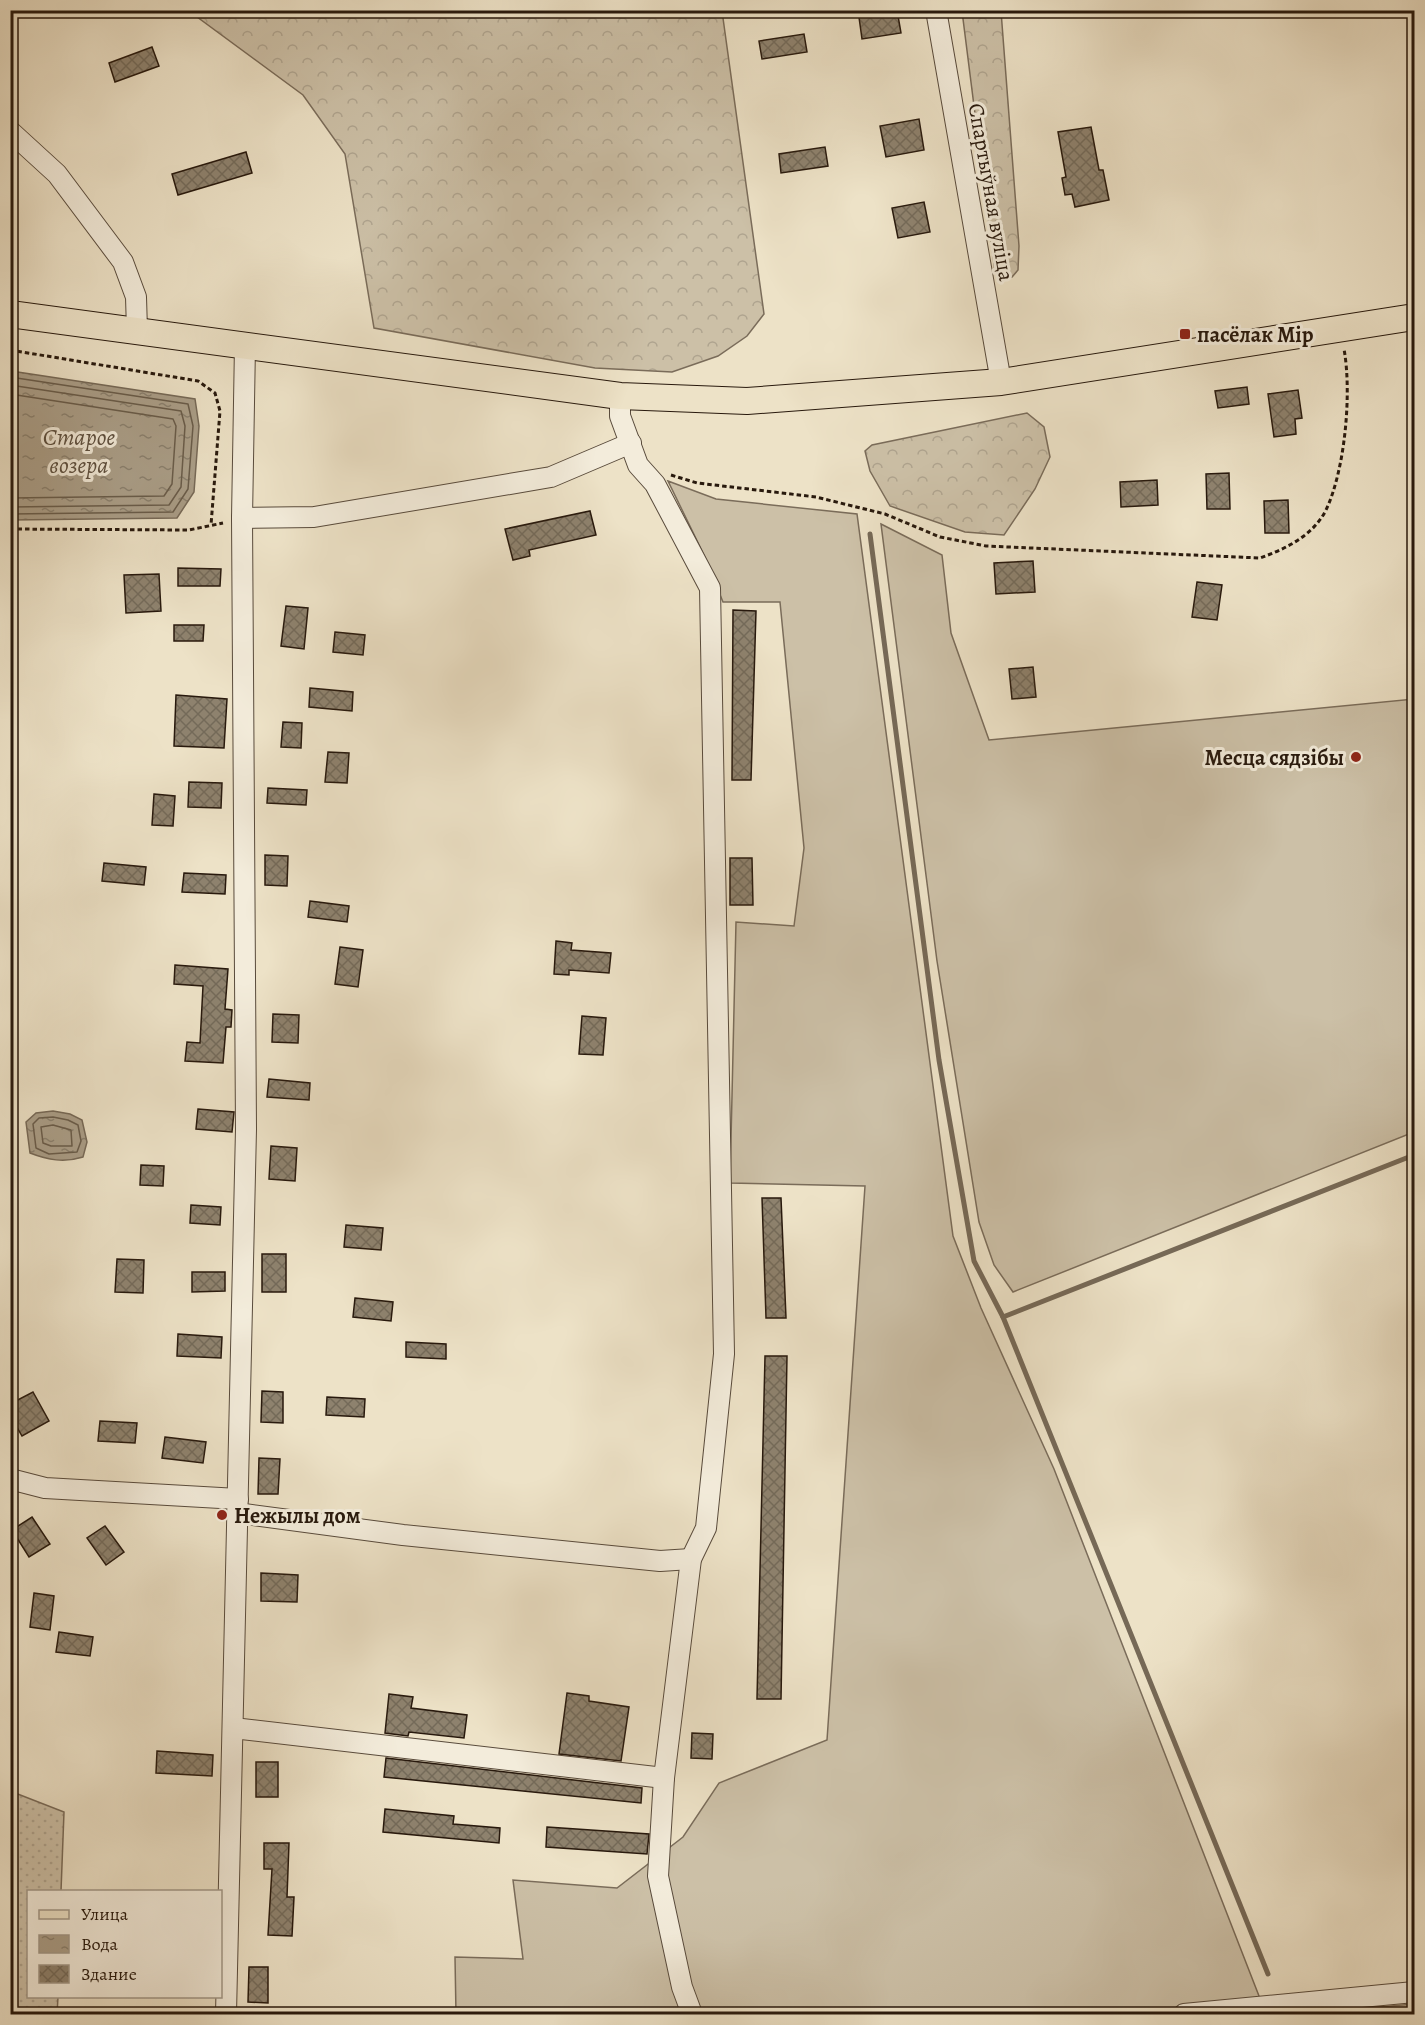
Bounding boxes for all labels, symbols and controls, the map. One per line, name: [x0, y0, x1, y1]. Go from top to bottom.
street label: Спартыўная вуліца: [961, 101, 1022, 284]
place label: пасёлак Мір: [1197, 320, 1314, 350]
marker: пасёлак Мір: [1178, 327, 1192, 341]
water label: Старое возера: [43, 421, 115, 481]
place label: Месца сядзібы: [1205, 743, 1344, 773]
marker: Месца сядзібы: [1349, 750, 1363, 764]
place label: Нежылы дом: [234, 1501, 361, 1531]
marker: Нежылы дом: [215, 1508, 229, 1522]
legend: [27, 1890, 222, 1998]
text: Улица: [81, 1902, 129, 1926]
text: Вода: [81, 1932, 119, 1956]
text: Здание: [81, 1962, 137, 1986]

